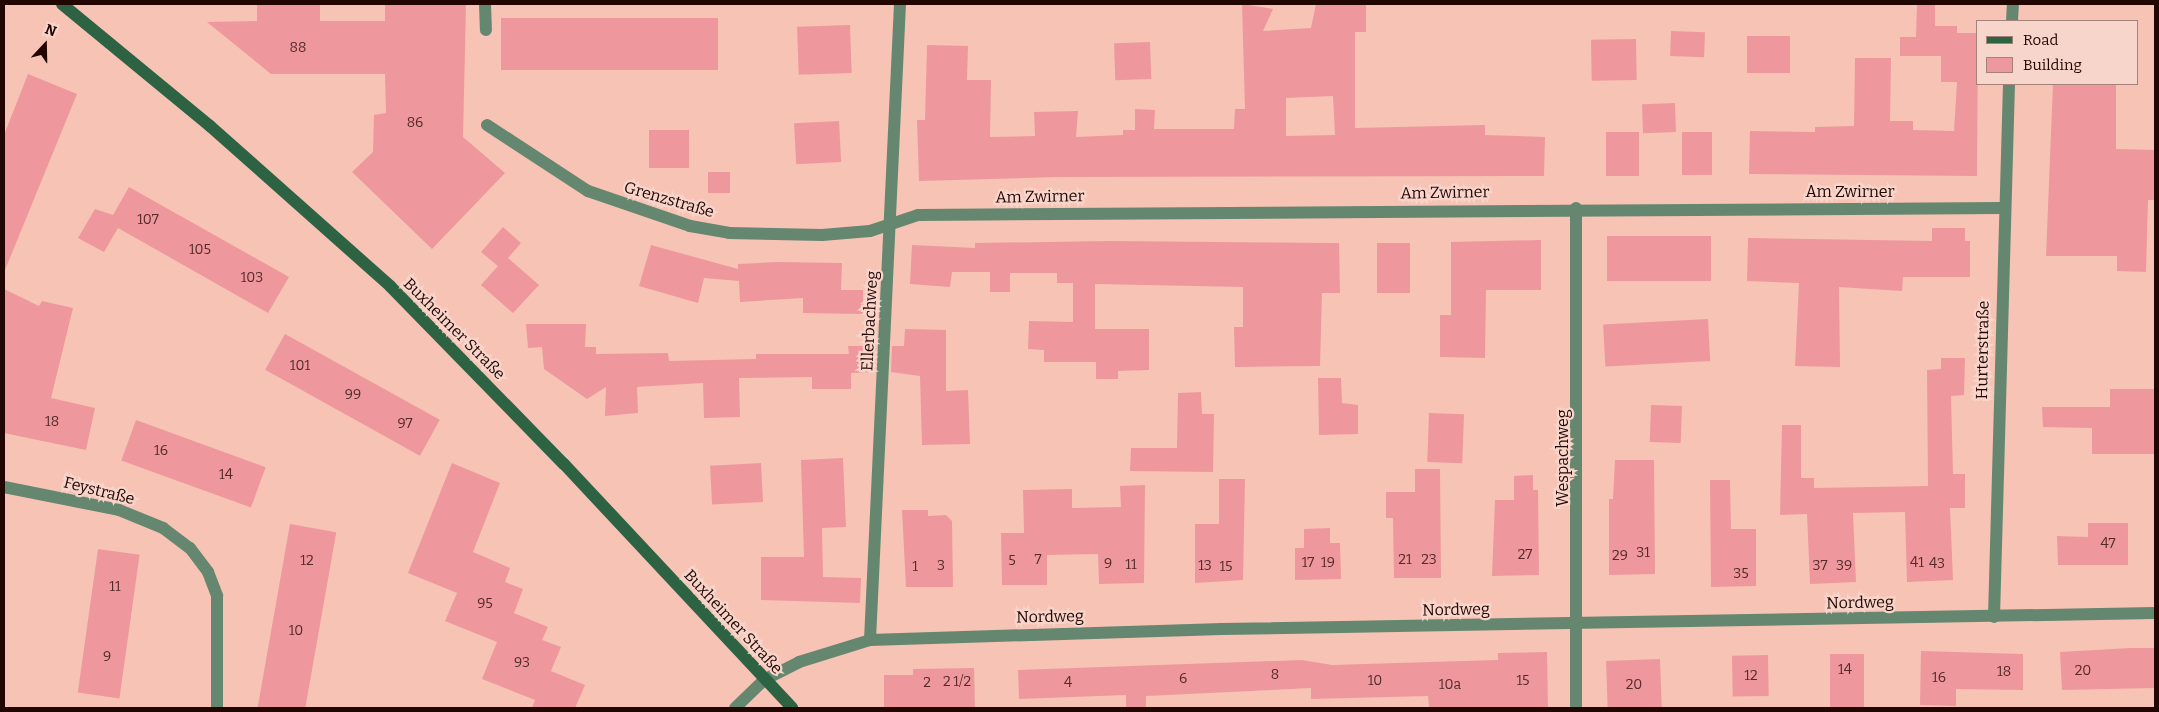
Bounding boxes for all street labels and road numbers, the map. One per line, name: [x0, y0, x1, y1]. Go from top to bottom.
street label: Grenzstraße: [622, 178, 716, 222]
street label: Am Zwirner: [1805, 182, 1895, 202]
street label: Am Zwirner: [1400, 183, 1490, 203]
street label: Am Zwirner: [995, 187, 1085, 207]
street label: Ellerbachweg: [858, 270, 882, 372]
street label: Buxheimer Straße: [399, 274, 509, 384]
street label: Hurterstraße: [1973, 300, 1993, 400]
street label: Wespachweg: [1553, 409, 1573, 507]
street label: Feystraße: [61, 473, 137, 509]
street label: Buxheimer Straße: [680, 566, 786, 678]
street label: Nordweg: [1826, 593, 1894, 613]
street label: Nordweg: [1422, 600, 1490, 620]
street label: Nordweg: [1016, 607, 1084, 627]

